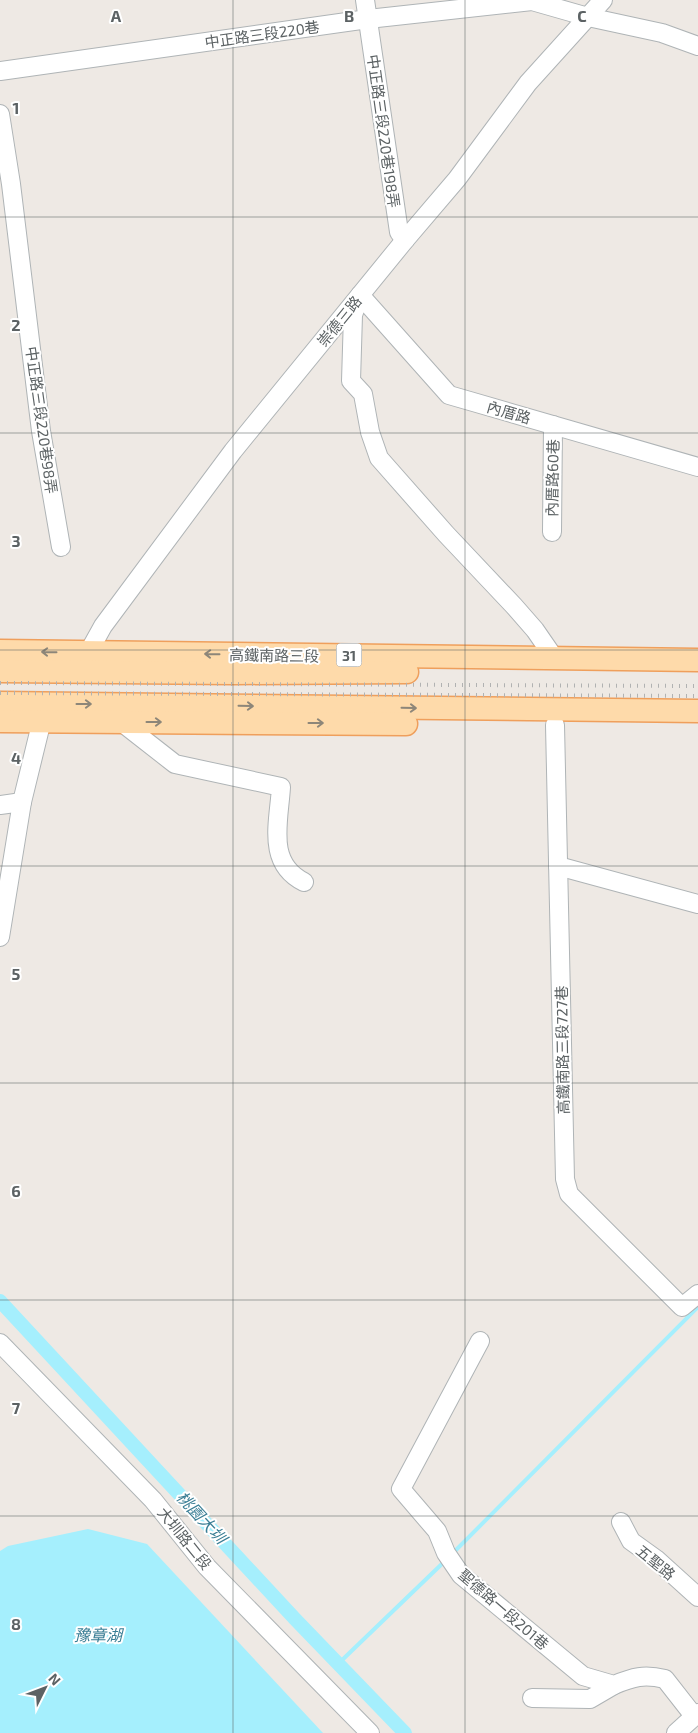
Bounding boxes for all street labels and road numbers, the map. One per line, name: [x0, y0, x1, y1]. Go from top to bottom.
street label: 中正路三段220巷: [203, 17, 321, 51]
street label: 中正路三段220巷198弄: [364, 53, 404, 209]
street label: 崇德三路: [313, 292, 365, 350]
street label: 中正路三段220巷98弄: [23, 345, 61, 495]
street label: 內厝路: [485, 397, 533, 427]
street label: 內厝路60巷: [542, 439, 562, 517]
road number: 31: [336, 644, 362, 666]
street label: 高鐵南路三段: [229, 645, 319, 665]
street label: 高鐵南路三段727巷: [552, 985, 572, 1115]
street label: 大圳路二段: [154, 1503, 216, 1573]
street label: 五聖路: [633, 1541, 679, 1583]
street label: 聖德路一段201巷: [455, 1565, 553, 1653]

